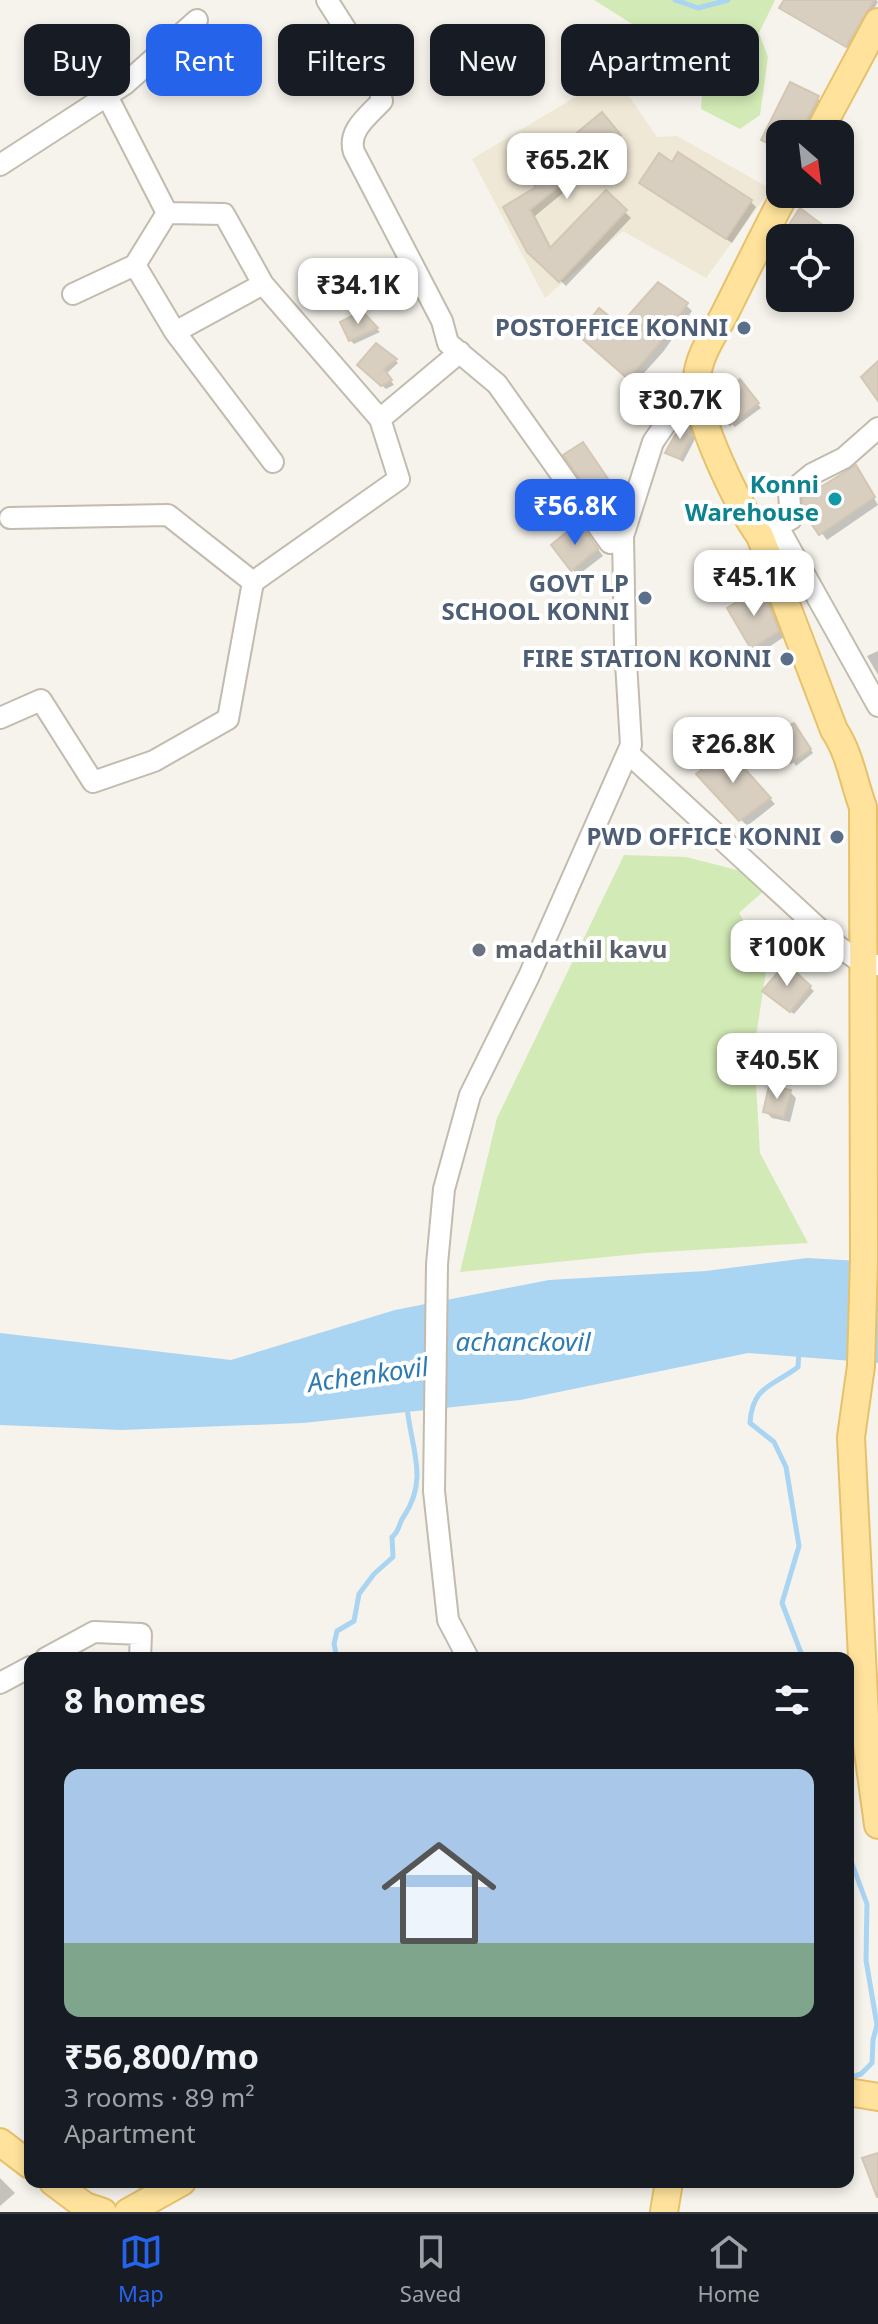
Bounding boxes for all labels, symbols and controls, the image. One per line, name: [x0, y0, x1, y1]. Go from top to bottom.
chip: Buy: [24, 24, 130, 96]
chip: Rent: [146, 24, 262, 96]
chip: Filters: [278, 24, 414, 96]
chip: New: [430, 24, 545, 96]
chip: Apartment: [561, 24, 759, 96]
north arrow: [766, 120, 854, 208]
map controls: [766, 120, 854, 312]
pin: ₹65.2K: [502, 133, 632, 201]
text: ₹65.2K: [525, 141, 609, 177]
button: locate: [766, 224, 854, 312]
pin: ₹34.1K: [293, 258, 423, 326]
text: ₹34.1K: [316, 266, 400, 302]
place label: POSTOFFICE KONNI: [495, 310, 728, 343]
marker: POSTOFFICE KONNI: [735, 319, 753, 337]
pin: ₹30.7K: [615, 373, 745, 441]
text: ₹30.7K: [638, 381, 722, 417]
place label: Konni Warehouse: [685, 467, 819, 528]
pin: ₹56.8K: [510, 479, 640, 547]
text: ₹56.8K: [533, 487, 617, 523]
marker: Konni Warehouse: [826, 490, 844, 508]
pin: ₹45.1K: [689, 550, 819, 618]
text: ₹45.1K: [712, 558, 796, 594]
place label: GOVT LP SCHOOL KONNI: [442, 566, 629, 627]
marker: GOVT LP SCHOOL KONNI: [636, 589, 654, 607]
place label: FIRE STATION KONNI: [522, 641, 771, 674]
marker: FIRE STATION KONNI: [778, 650, 796, 668]
pin: ₹26.8K: [668, 717, 798, 785]
text: ₹26.8K: [691, 725, 775, 761]
place label: PWD OFFICE KONNI: [587, 819, 821, 852]
marker: PWD OFFICE KONNI: [828, 828, 846, 846]
pin: ₹100K: [731, 920, 843, 988]
text: ₹100K: [749, 928, 825, 964]
place label: madathil kavu: [495, 932, 667, 965]
marker: madathil kavu: [470, 941, 488, 959]
pin: ₹40.5K: [712, 1033, 842, 1101]
text: ₹40.5K: [735, 1041, 819, 1077]
water label: achanckovil: [455, 1323, 592, 1359]
water label: Achenkovil: [303, 1348, 432, 1401]
text: 8 homes: [64, 1677, 206, 1723]
icon: filters: [770, 1678, 814, 1722]
icon: home: [367, 1821, 511, 1965]
text: ₹56,800/mo: [64, 2033, 259, 2079]
text: 3 rooms · 89 m²: [64, 2079, 254, 2115]
text: Apartment: [64, 2115, 196, 2151]
tab: Map: [118, 2230, 164, 2308]
tab: Saved: [400, 2230, 461, 2308]
tab: Home: [697, 2230, 760, 2308]

